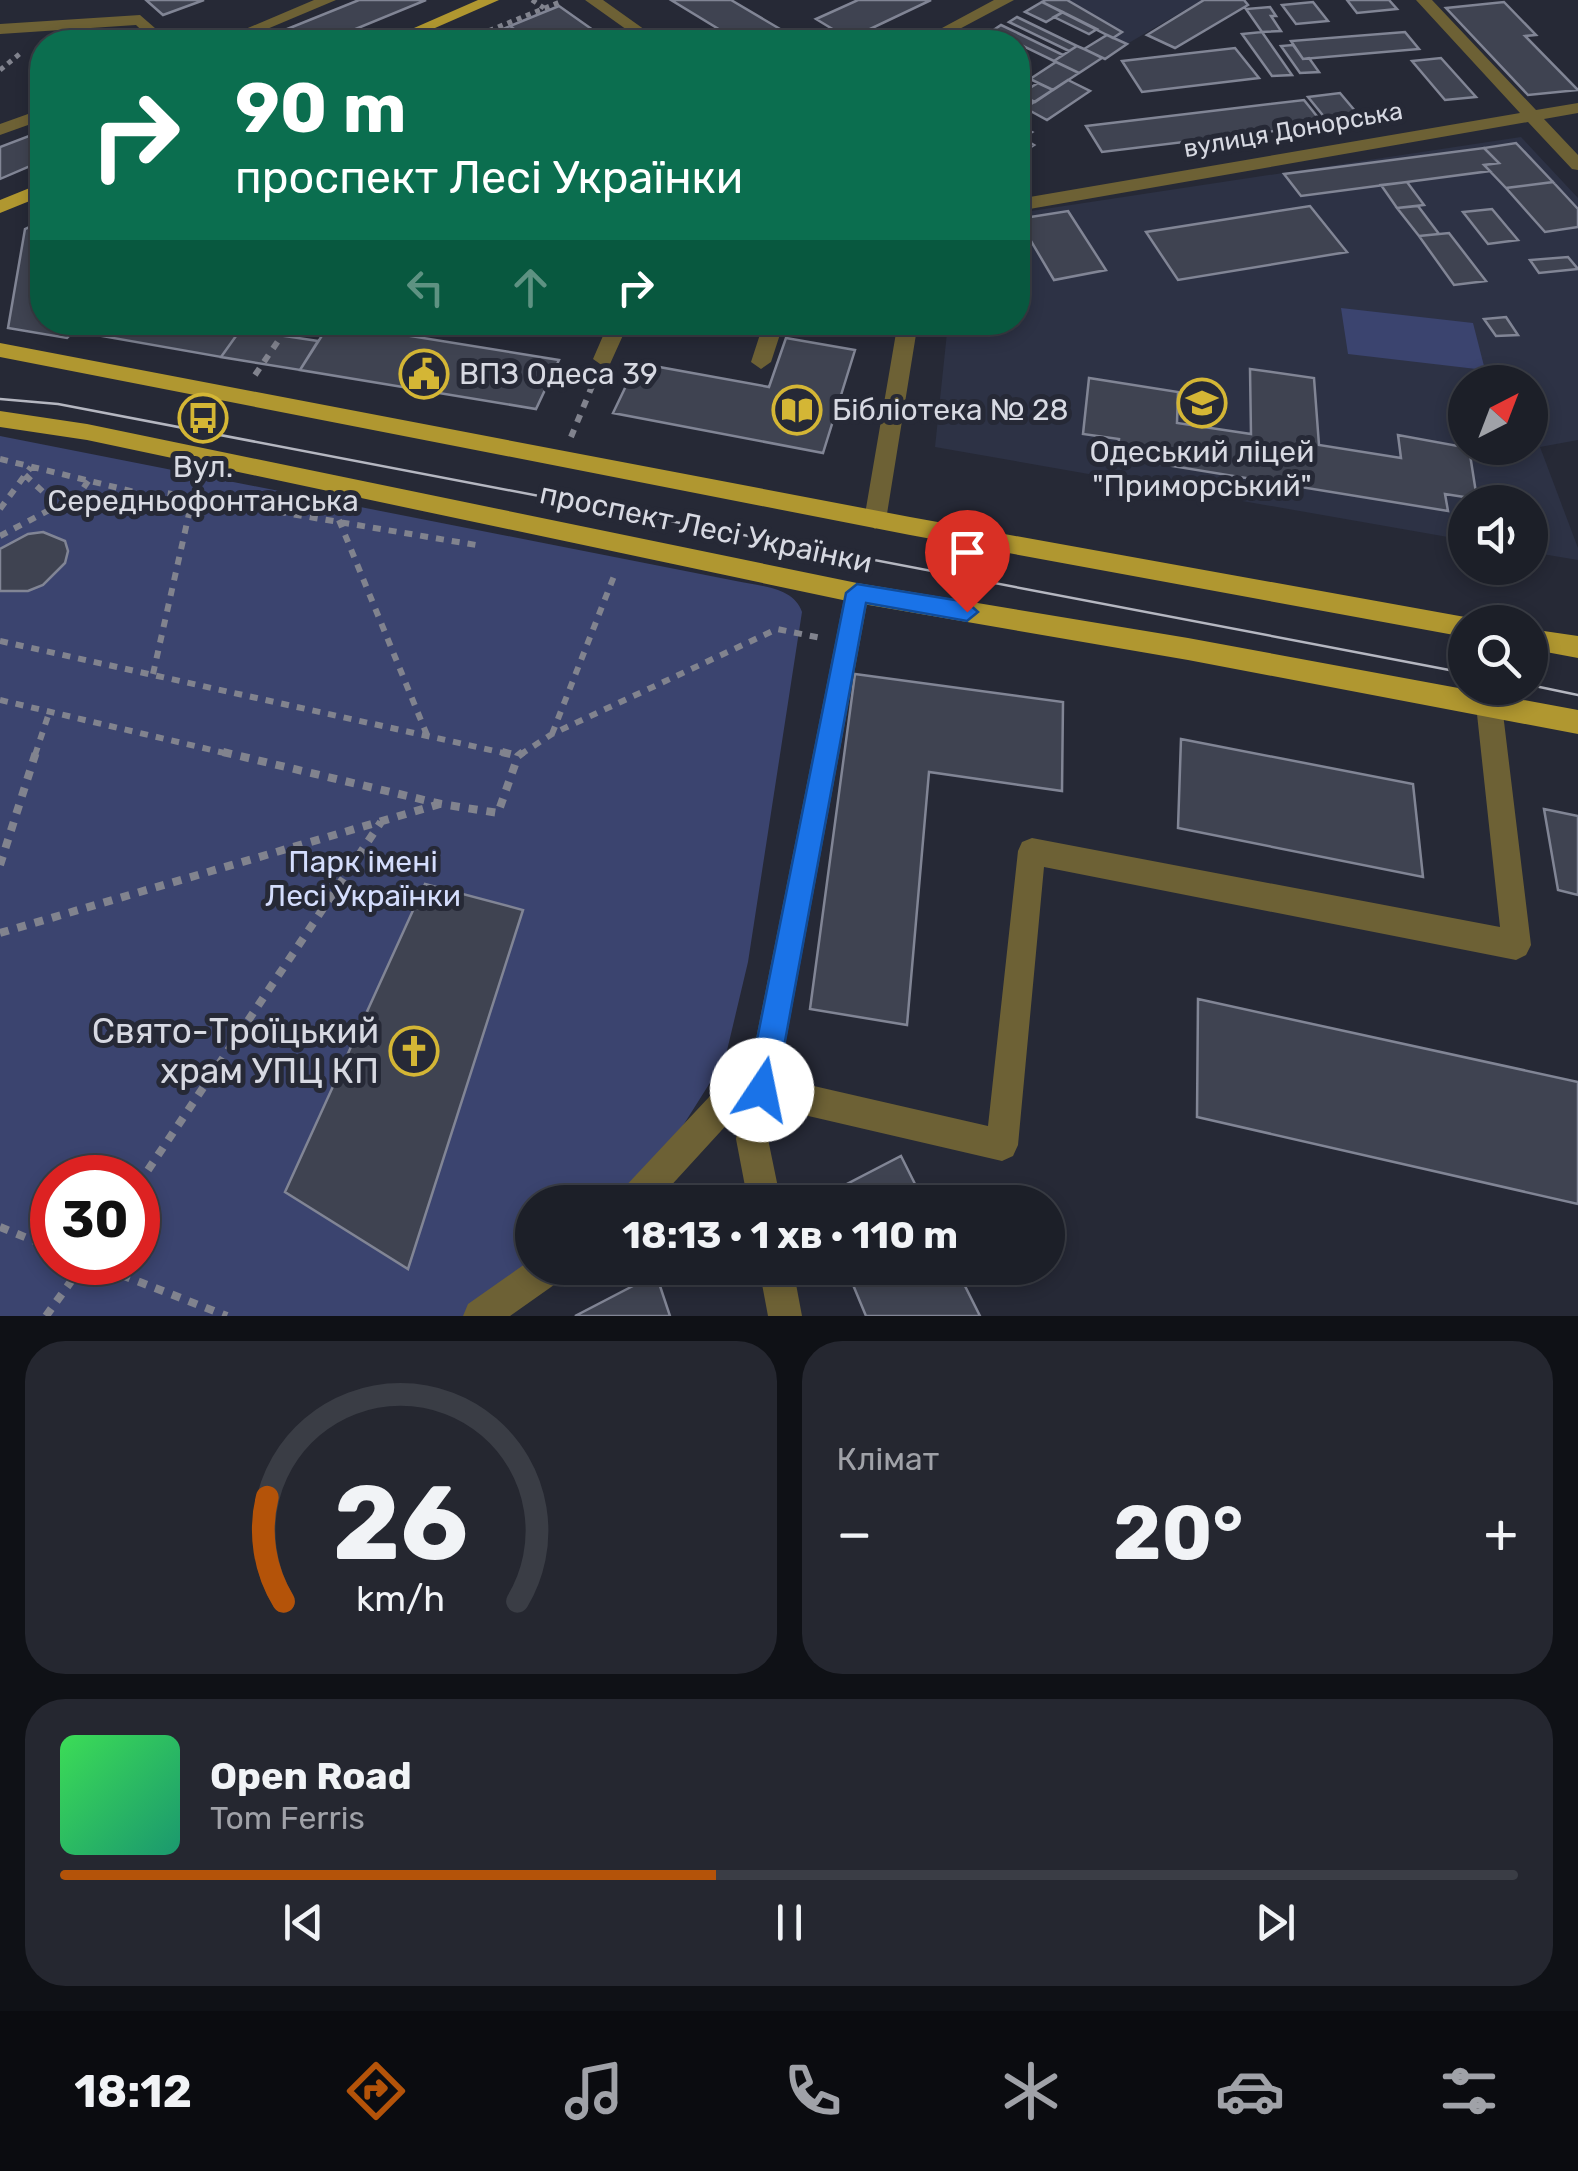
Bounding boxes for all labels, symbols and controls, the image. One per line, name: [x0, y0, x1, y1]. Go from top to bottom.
text: 90 m: [235, 67, 407, 150]
icon: right: [70, 70, 200, 200]
street label: вулиця Донорська: [1181, 96, 1405, 163]
text: проспект Лесі Українки: [235, 151, 743, 204]
icon: left: [398, 260, 453, 315]
icon: ahead: [503, 260, 558, 315]
icon: right: [608, 260, 663, 315]
public building icon: ВПЗ Одеса 39: [398, 348, 450, 400]
place label: ВПЗ Одеса 39: [459, 356, 658, 392]
north arrow: [1448, 365, 1548, 465]
map controls: [1448, 365, 1548, 705]
school or university icon: Одеський ліцей "Приморський": [1176, 377, 1228, 429]
library icon: Бібліотека № 28: [771, 384, 823, 436]
bus stop icon: Вул. Середньофонтанська: [177, 392, 229, 444]
place label: Бібліотека № 28: [832, 392, 1069, 428]
place label: Одеський ліцей "Приморський": [1090, 434, 1314, 504]
place label: Вул. Середньофонтанська: [47, 449, 359, 519]
street label: проспект Лесі Українки: [537, 475, 875, 581]
button: sound: [1448, 485, 1548, 585]
pin: [925, 510, 1010, 613]
icon: arrive: [940, 525, 995, 580]
button: search: [1448, 605, 1548, 705]
park label: Парк імені Лесі Українки: [265, 844, 461, 914]
place label: Свято-Троїцький храм УПЦ КП: [92, 1010, 379, 1092]
church icon: Свято-Троїцький храм УПЦ КП: [388, 1025, 440, 1077]
position arrow: [710, 1038, 814, 1142]
speed limit sign: 30: [30, 1155, 160, 1285]
text: 18:13 · 1 хв · 110 m: [622, 1212, 958, 1258]
text: Клімат: [837, 1440, 939, 1478]
text: 26: [333, 1462, 468, 1585]
text: 20°: [1113, 1489, 1243, 1578]
text: −: [837, 1501, 872, 1566]
text: +: [1484, 1501, 1518, 1566]
text: km/h: [356, 1578, 445, 1620]
text: Open Road: [210, 1753, 412, 1799]
text: Tom Ferris: [210, 1799, 365, 1837]
icon: previous: [276, 1895, 331, 1950]
icon: pause: [762, 1895, 817, 1950]
icon: next: [1248, 1895, 1303, 1950]
icon: directions: [341, 2056, 411, 2126]
icon: music: [559, 2056, 629, 2126]
icon: phone: [778, 2056, 848, 2126]
icon: climate: [996, 2056, 1066, 2126]
icon: car: [1215, 2056, 1285, 2126]
icon: filters: [1434, 2056, 1504, 2126]
text: 18:12: [74, 2065, 192, 2118]

